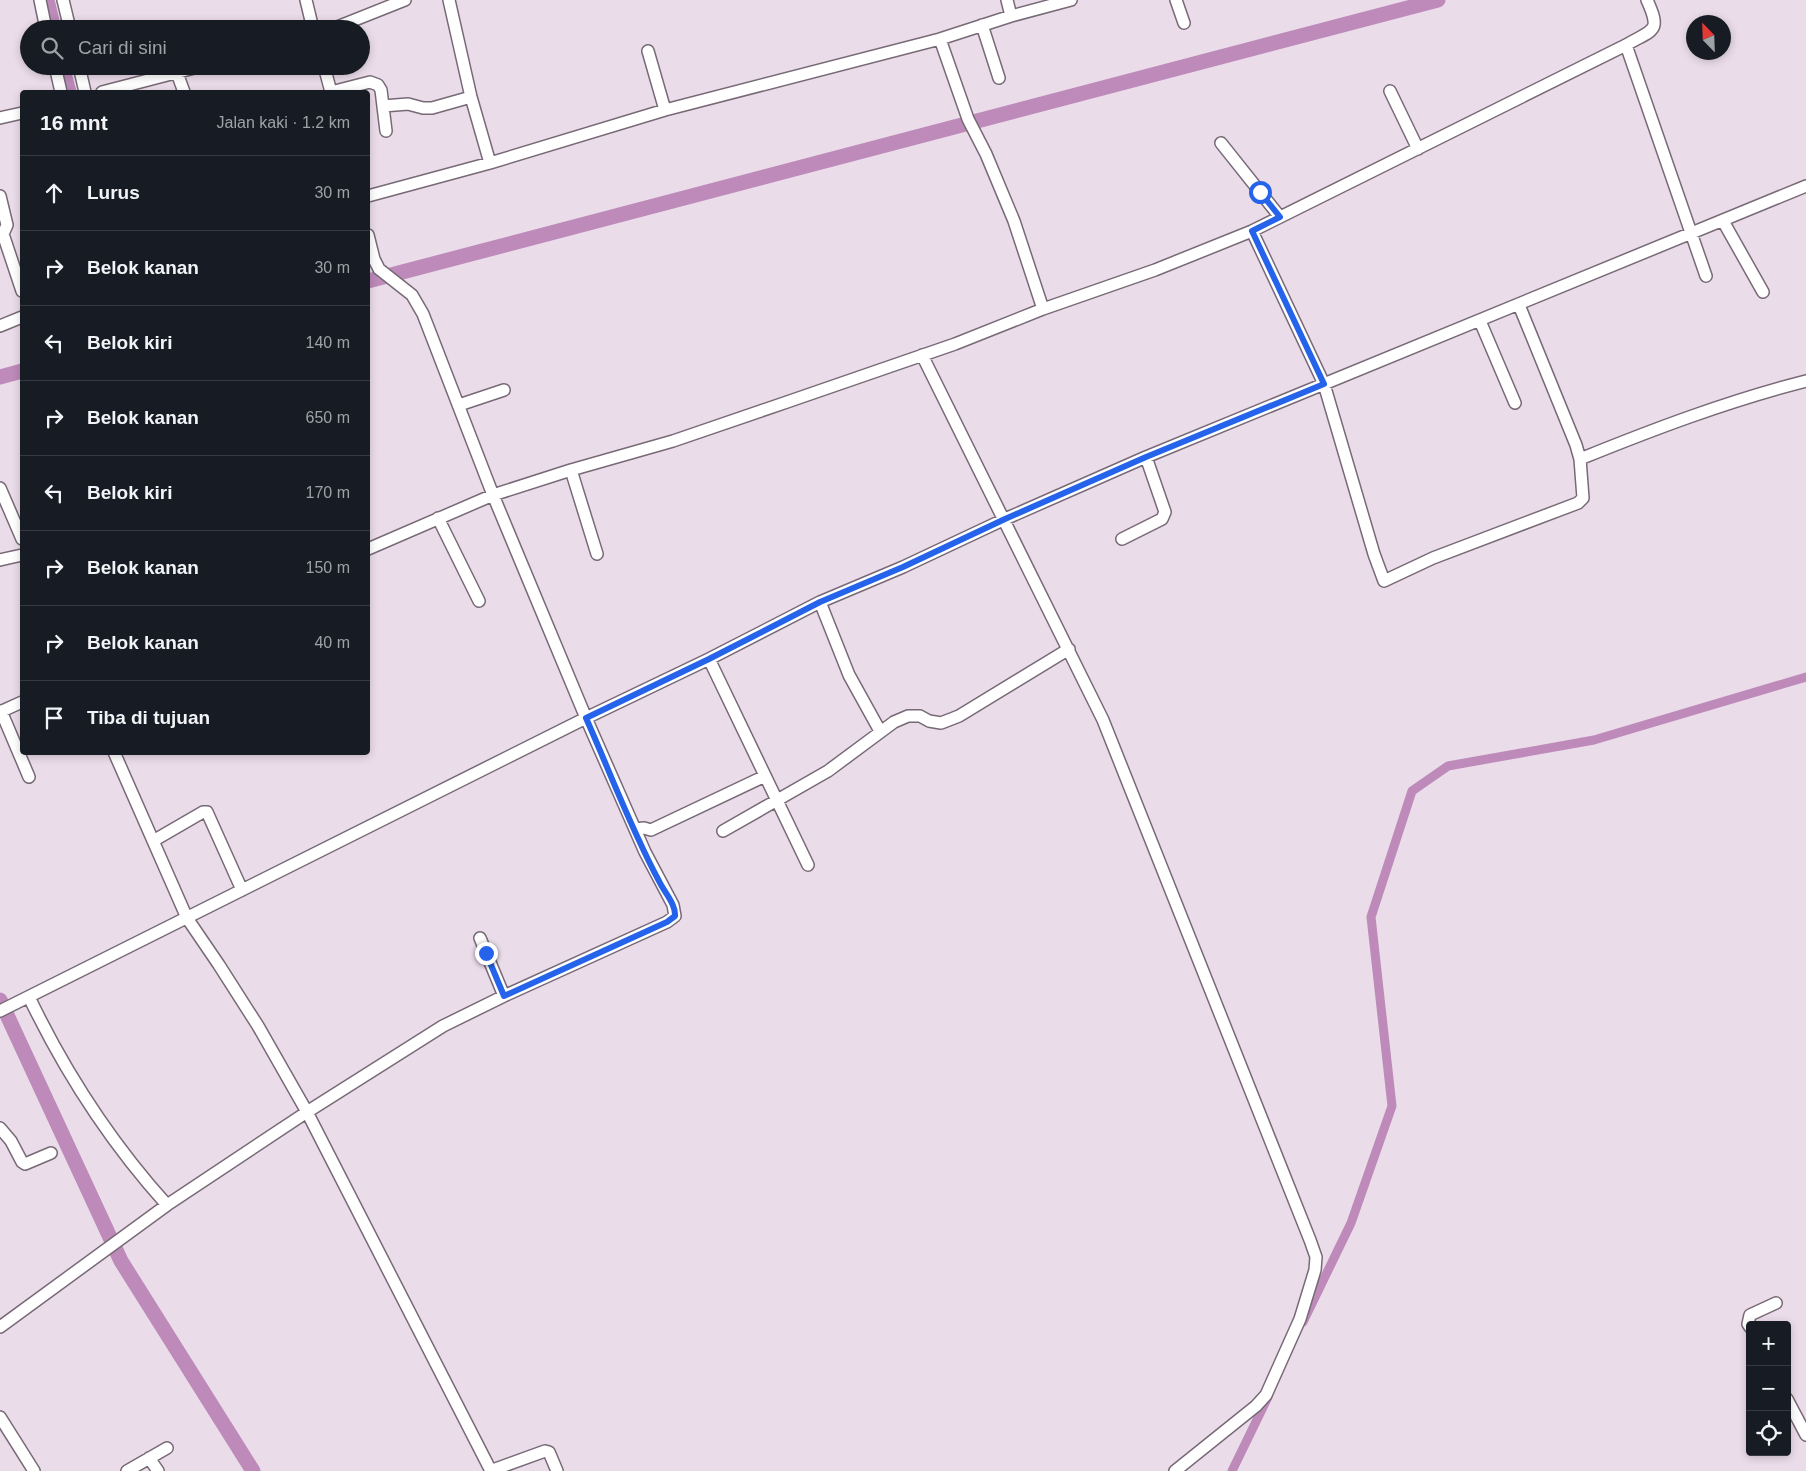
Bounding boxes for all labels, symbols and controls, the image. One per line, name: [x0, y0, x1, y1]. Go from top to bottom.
north arrow: [1686, 15, 1731, 60]
search box: [20, 20, 370, 75]
icon: search: [38, 34, 66, 62]
text: Cari di sini: [78, 37, 167, 58]
text: 16 mnt: [40, 111, 108, 134]
text: Jalan kaki · 1.2 km: [217, 114, 350, 131]
icon: ahead: [40, 179, 68, 207]
route start: [1249, 181, 1272, 204]
text: Lurus: [87, 182, 140, 203]
text: 30 m: [314, 184, 350, 201]
icon: right: [40, 254, 68, 282]
text: Belok kanan: [87, 257, 199, 278]
text: 30 m: [314, 259, 350, 276]
icon: left: [40, 329, 68, 357]
text: Belok kiri: [87, 332, 173, 353]
text: 140 m: [306, 334, 350, 351]
icon: right: [40, 404, 68, 432]
text: Belok kanan: [87, 407, 199, 428]
text: 650 m: [306, 409, 350, 426]
icon: left: [40, 479, 68, 507]
text: Belok kiri: [87, 482, 173, 503]
text: 170 m: [306, 484, 350, 501]
icon: right: [40, 554, 68, 582]
text: Belok kanan: [87, 557, 199, 578]
text: 150 m: [306, 559, 350, 576]
icon: right: [40, 629, 68, 657]
text: Belok kanan: [87, 632, 199, 653]
text: 40 m: [314, 634, 350, 651]
icon: arrive: [40, 704, 68, 732]
text: Tiba di tujuan: [87, 707, 210, 728]
route end: [475, 942, 498, 965]
map controls: [1746, 1321, 1791, 1456]
button: +: [1746, 1321, 1791, 1366]
button: −: [1746, 1366, 1791, 1411]
button: locate: [1746, 1411, 1791, 1456]

